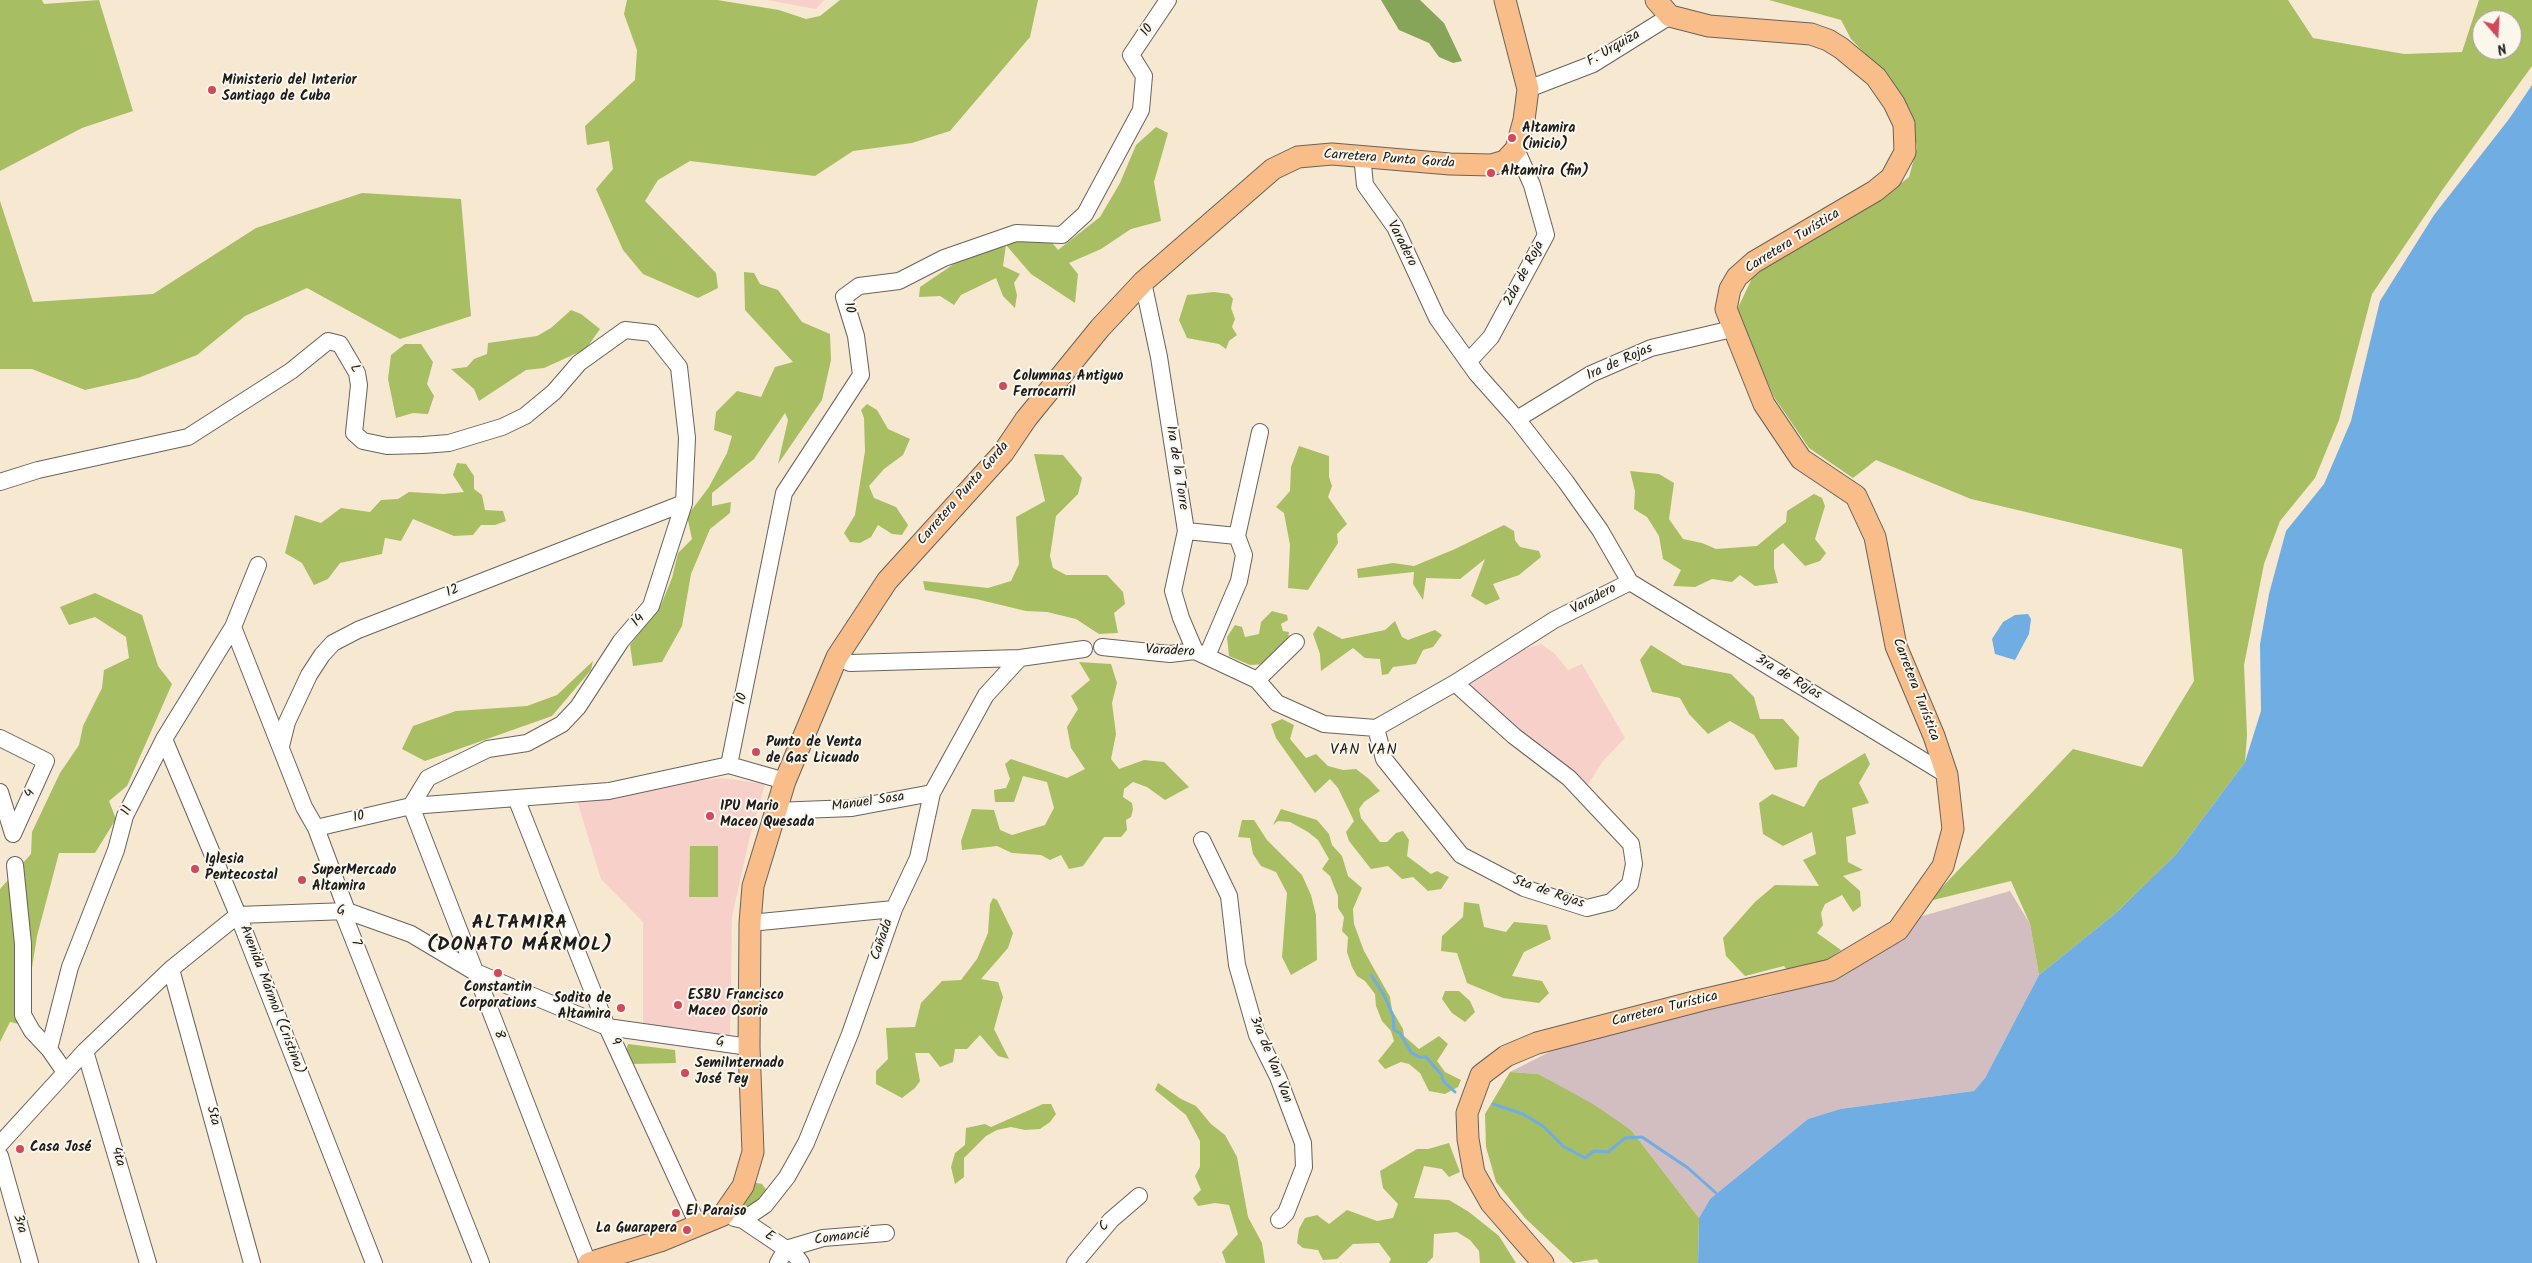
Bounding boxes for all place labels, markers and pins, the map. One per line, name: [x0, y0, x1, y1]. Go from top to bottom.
place label: Ministerio del Interior Santiago de Cuba: [222, 74, 357, 106]
marker: Ministerio del Interior Santiago de Cuba: [206, 84, 218, 96]
place label: Altamira (inicio): [1522, 122, 1575, 154]
marker: Altamira (inicio): [1506, 132, 1518, 144]
place label: Altamira (fin): [1501, 165, 1589, 181]
marker: Altamira (fin): [1485, 167, 1497, 179]
place label: Columnas Antiguo Ferrocarril: [1013, 370, 1123, 402]
marker: Columnas Antiguo Ferrocarril: [997, 380, 1009, 392]
place label: Punto de Venta de Gas Licuado: [766, 736, 862, 769]
marker: Punto de Venta de Gas Licuado: [750, 746, 762, 758]
place label: IPU Mario Maceo Quesada: [720, 800, 814, 832]
marker: IPU Mario Maceo Quesada: [704, 810, 716, 822]
place label: Iglesia Pentecostal: [205, 853, 277, 886]
marker: Iglesia Pentecostal: [189, 863, 201, 875]
place label: SuperMercado Altamira: [312, 864, 396, 896]
marker: SuperMercado Altamira: [296, 874, 308, 886]
marker: Constantin Corporations: [492, 967, 504, 979]
place label: Constantin Corporations: [460, 981, 536, 1014]
place label: ESBU Francisco Maceo Osorio: [688, 989, 784, 1022]
place label: Sodito de Altamira: [553, 992, 611, 1024]
marker: ESBU Francisco Maceo Osorio: [672, 999, 684, 1011]
marker: Sodito de Altamira: [615, 1002, 627, 1014]
place label: SemiInternado José Tey: [695, 1057, 784, 1090]
marker: SemiInternado José Tey: [679, 1067, 691, 1079]
place label: Casa José: [30, 1141, 91, 1157]
marker: Casa José: [14, 1143, 26, 1155]
place label: El Paraiso: [686, 1205, 746, 1221]
marker: El Paraiso: [670, 1207, 682, 1219]
place label: La Guarapera: [596, 1222, 677, 1238]
marker: La Guarapera: [681, 1224, 693, 1236]

